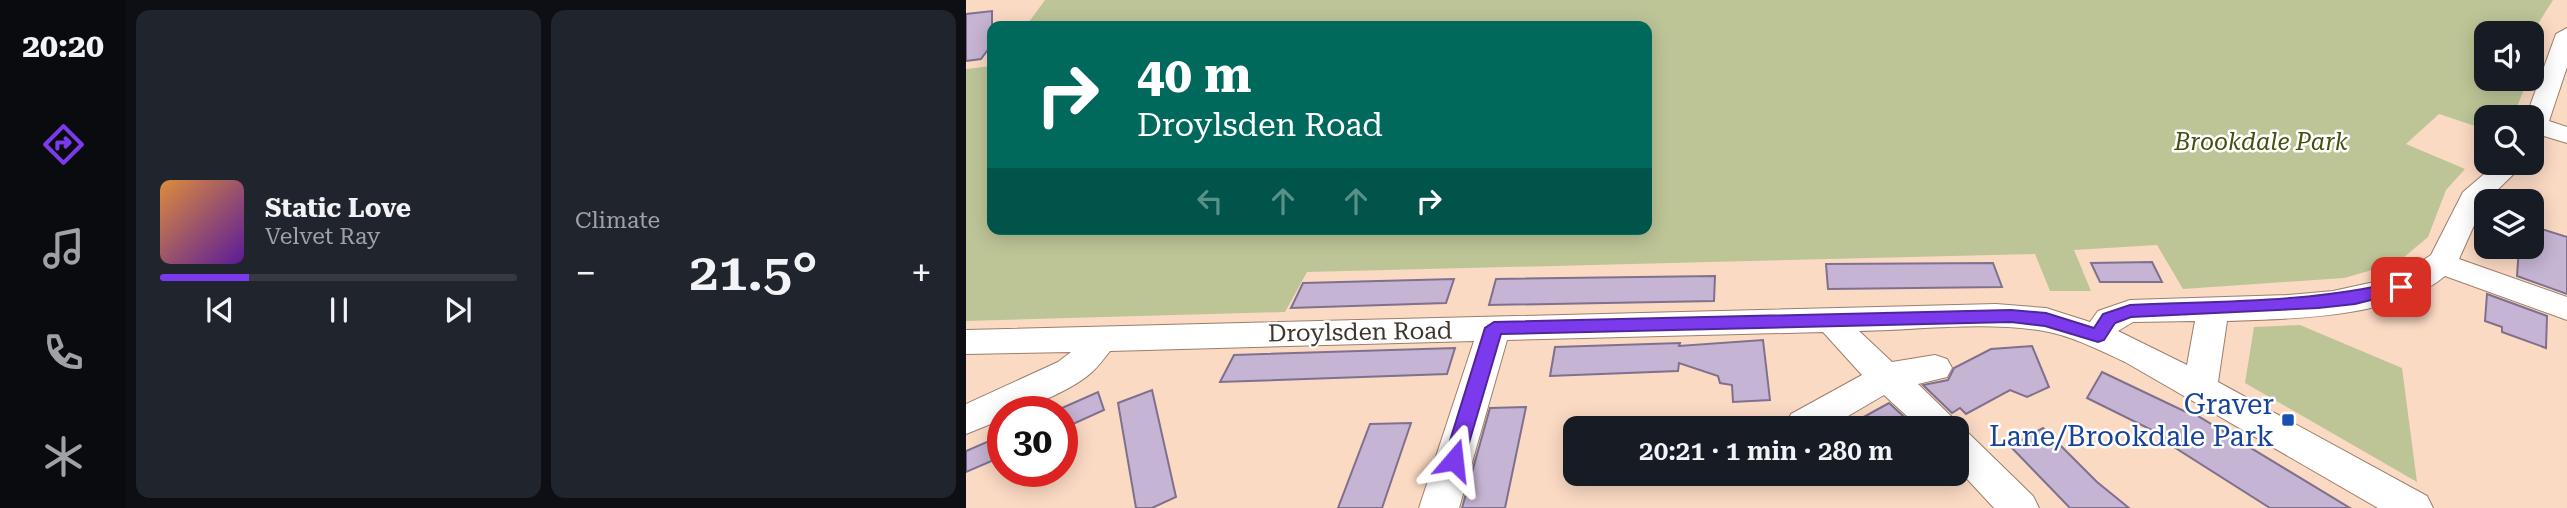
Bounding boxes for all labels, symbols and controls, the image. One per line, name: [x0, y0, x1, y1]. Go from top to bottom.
map controls: [2474, 21, 2544, 259]
button: sound: [2474, 21, 2544, 91]
text: 20:20: [22, 27, 104, 65]
text: 40 m: [1137, 47, 1252, 104]
icon: right: [1022, 49, 1113, 140]
button: search: [2474, 105, 2544, 175]
text: Droylsden Road: [1137, 106, 1383, 144]
icon: directions: [39, 120, 88, 169]
park label: Brookdale Park: [2173, 128, 2348, 156]
icon: left: [1191, 182, 1229, 220]
icon: ahead: [1264, 182, 1302, 220]
icon: ahead: [1337, 182, 1375, 220]
icon: right: [1410, 182, 1448, 220]
button: layers: [2474, 189, 2544, 259]
text: Static Love: [265, 193, 411, 223]
text: Climate: [575, 207, 660, 234]
text: Velvet Ray: [265, 223, 380, 250]
icon: music: [39, 224, 88, 273]
text: 21.5°: [689, 242, 818, 303]
text: −: [575, 251, 596, 295]
text: +: [911, 251, 932, 295]
pin: [2371, 257, 2431, 317]
icon: arrive: [2382, 268, 2420, 306]
icon: previous: [201, 291, 239, 329]
icon: pause: [320, 291, 358, 329]
icon: next: [439, 291, 477, 329]
street label: Droylsden Road: [1268, 316, 1452, 348]
icon: phone: [39, 328, 88, 377]
place label: Graver Lane/Brookdale Park: [1989, 388, 2274, 453]
speed limit sign: 30: [987, 396, 1078, 487]
marker: Graver Lane/Brookdale Park: [2280, 412, 2296, 428]
position arrow: [1417, 423, 1491, 497]
icon: climate: [39, 432, 88, 481]
text: 20:21 · 1 min · 280 m: [1639, 436, 1893, 466]

